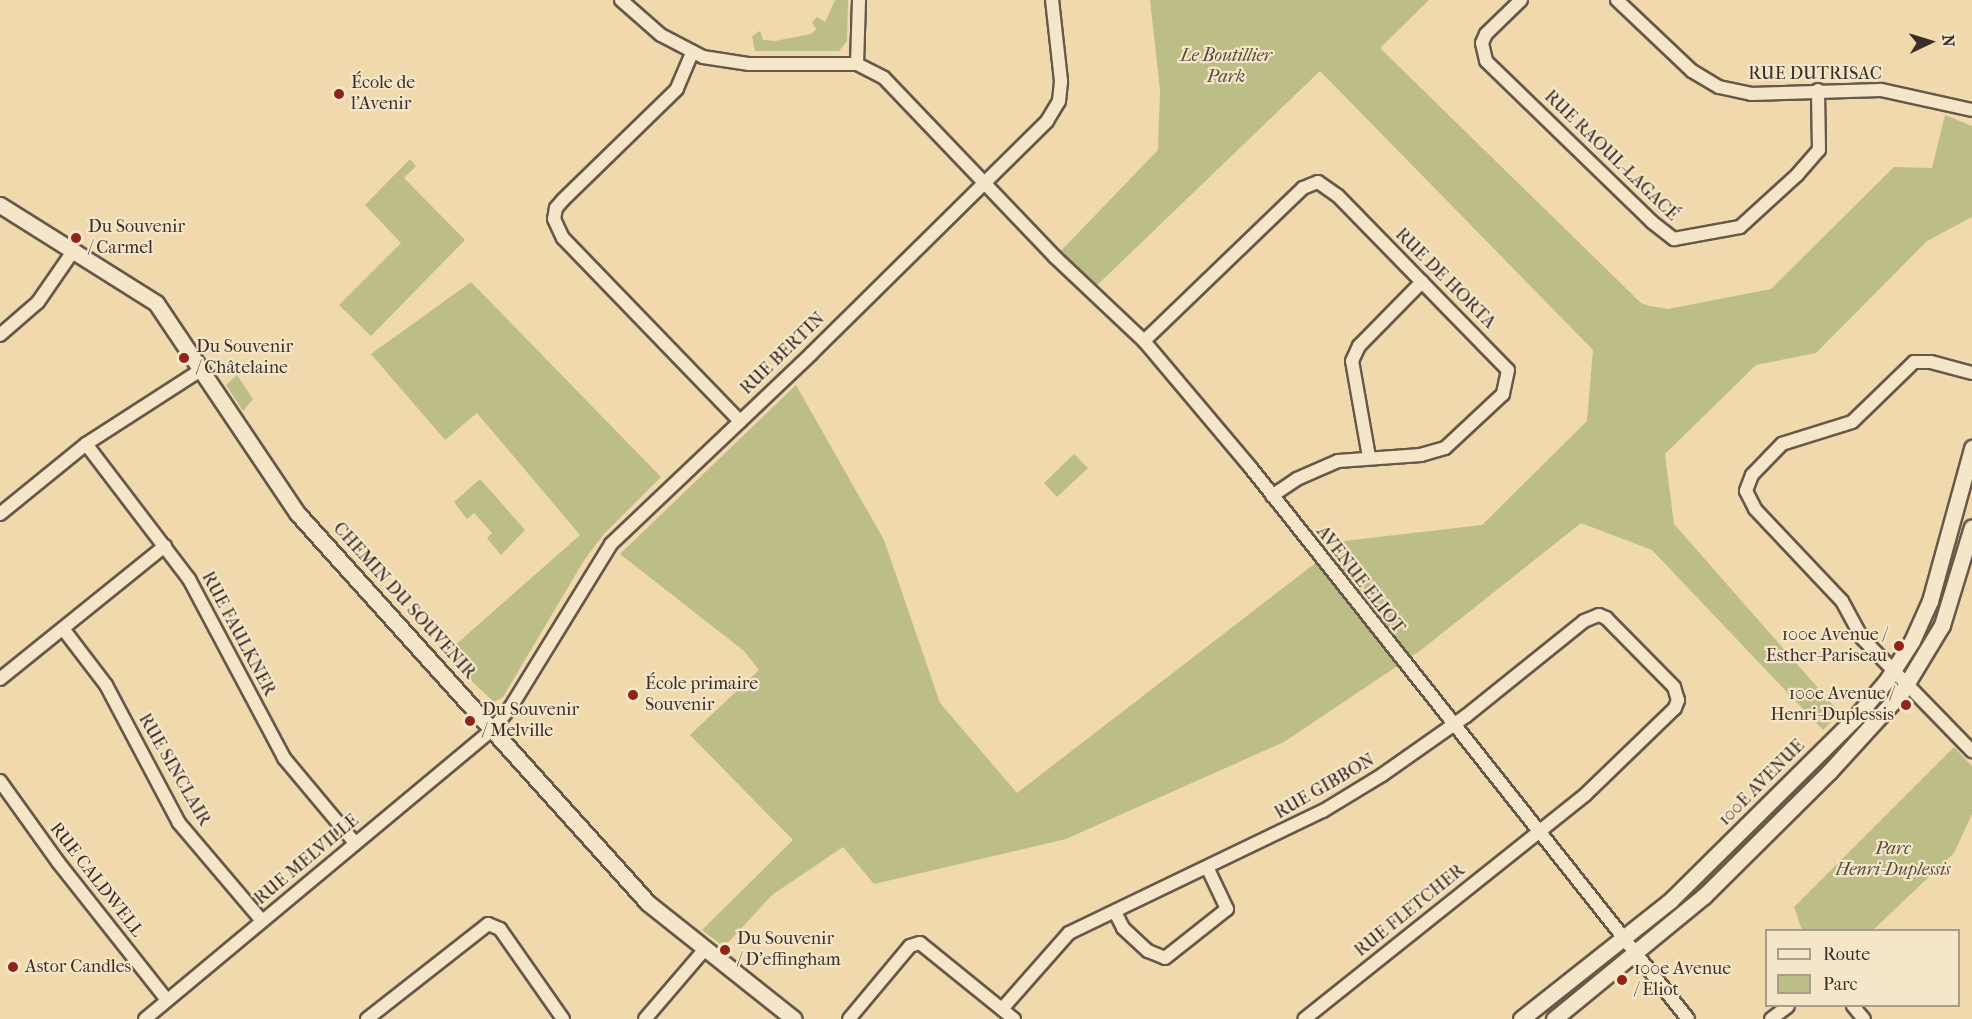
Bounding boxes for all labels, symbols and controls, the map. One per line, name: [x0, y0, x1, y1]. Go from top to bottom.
north arrow: [1900, 12, 1960, 72]
text: N: [1939, 34, 1958, 47]
park label: Le Boutillier Park: [1180, 46, 1272, 88]
street label: RUE DUTRISAC: [1748, 63, 1882, 85]
place label: École de l'Avenir: [351, 73, 415, 116]
street label: RUE RAOUL-LAGACÉ: [1539, 86, 1683, 226]
marker: École de l'Avenir: [332, 87, 346, 101]
place label: Du Souvenir / Carmel: [88, 217, 185, 260]
street label: RUE DE HORTA: [1390, 224, 1500, 334]
marker: Du Souvenir / Carmel: [69, 231, 83, 245]
street label: RUE BERTIN: [736, 308, 830, 400]
place label: Du Souvenir / Châtelaine: [196, 337, 293, 380]
marker: Du Souvenir / Châtelaine: [177, 351, 191, 365]
street label: CHEMIN DU SOUVENIR: [328, 518, 480, 684]
street label: AVENUE ELIOT: [1311, 522, 1409, 638]
street label: RUE FAULKNER: [196, 568, 280, 700]
place label: 100e Avenue / Esther-Pariseau: [1766, 625, 1887, 668]
marker: 100e Avenue / Esther-Pariseau: [1892, 639, 1906, 653]
place label: École primaire Souvenir: [645, 674, 758, 716]
place label: 100e Avenue / Henri-Duplessis: [1770, 684, 1894, 726]
marker: École primaire Souvenir: [626, 688, 640, 702]
marker: 100e Avenue / Henri-Duplessis: [1899, 698, 1913, 712]
place label: Du Souvenir / Melville: [482, 700, 579, 742]
street label: RUE SINCLAIR: [133, 710, 215, 830]
marker: Du Souvenir / Melville: [463, 714, 477, 728]
street label: 100E AVENUE: [1714, 735, 1810, 831]
street label: RUE GIBBON: [1271, 750, 1379, 824]
street label: RUE MELVILLE: [250, 810, 364, 910]
street label: RUE CALDWELL: [45, 818, 147, 942]
park label: Parc Henri-Duplessis: [1835, 839, 1951, 882]
street label: RUE FLETCHER: [1351, 860, 1469, 962]
place label: Du Souvenir / D'effingham: [737, 929, 841, 972]
legend: [1765, 929, 1960, 1007]
marker: Du Souvenir / D'effingham: [718, 943, 732, 957]
text: Route: [1823, 944, 1870, 965]
place label: Astor Candles: [25, 956, 131, 978]
place label: 100e Avenue / Eliot: [1634, 959, 1731, 1002]
marker: Astor Candles: [6, 960, 20, 974]
marker: 100e Avenue / Eliot: [1615, 973, 1629, 987]
text: Parc: [1823, 974, 1858, 995]

